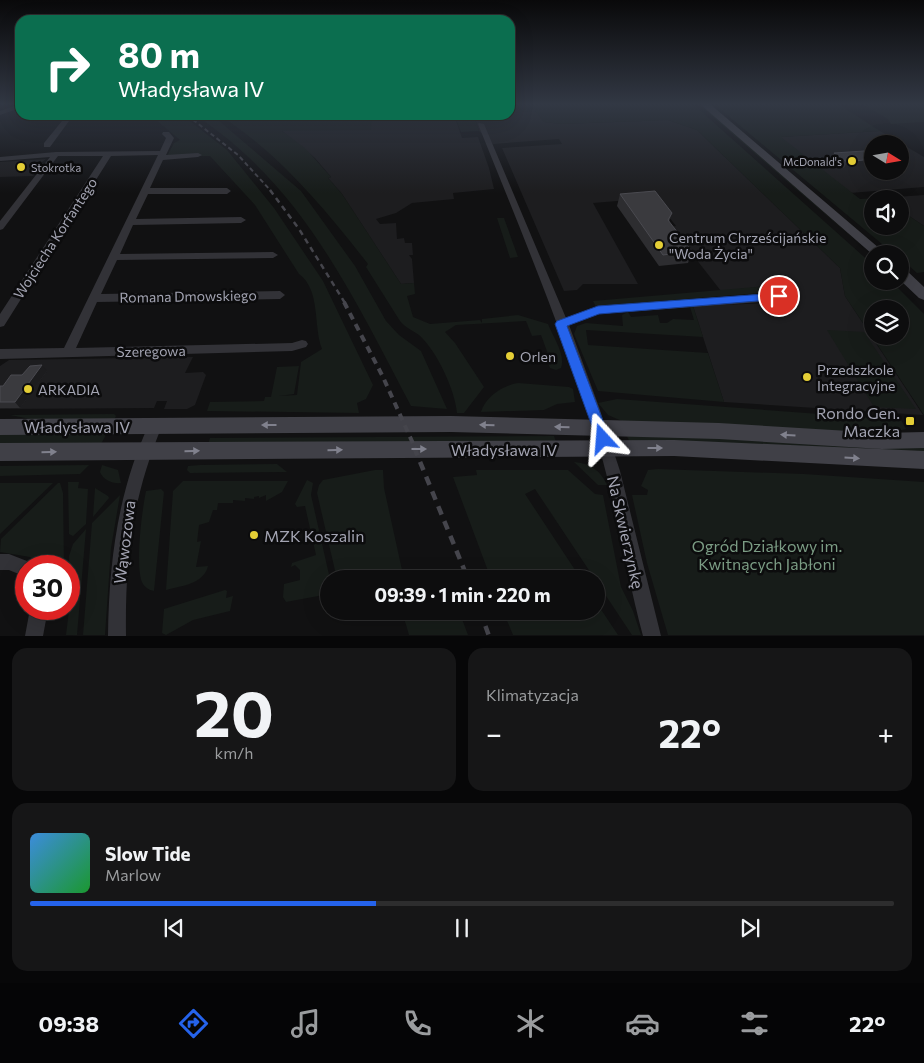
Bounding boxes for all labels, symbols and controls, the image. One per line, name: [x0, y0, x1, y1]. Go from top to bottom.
text: 80 m: [118, 32, 200, 75]
icon: right: [35, 35, 100, 100]
text: Władysława IV: [118, 75, 264, 102]
north arrow: [864, 135, 909, 180]
map controls: [864, 135, 909, 345]
place label: McDonald's: [783, 155, 842, 168]
marker: McDonald's: [846, 155, 858, 167]
marker: Stokrotka: [15, 161, 27, 173]
place label: Stokrotka: [31, 161, 81, 174]
street label: Wojciecha Korfantego: [10, 174, 100, 302]
button: sound: [864, 190, 909, 235]
place label: Centrum Chrześcijańskie "Woda Życia": [669, 229, 826, 262]
marker: Centrum Chrześcijańskie "Woda Życia": [653, 239, 665, 251]
button: search: [864, 245, 909, 290]
pin: [758, 275, 800, 317]
icon: arrive: [765, 282, 793, 310]
street label: Romana Dmowskiego: [119, 286, 257, 306]
button: layers: [864, 300, 909, 345]
street label: Szeregowa: [116, 342, 186, 360]
place label: Orlen: [520, 348, 556, 365]
marker: Orlen: [504, 350, 516, 362]
place label: Przedszkole Integracyjne: [817, 361, 895, 394]
marker: Przedszkole Integracyjne: [801, 371, 813, 383]
place label: ARKADIA: [38, 381, 100, 398]
marker: ARKADIA: [22, 383, 34, 395]
place label: Rondo Gen. Maczka: [816, 403, 900, 440]
position arrow: [576, 412, 628, 464]
marker: Rondo Gen. Maczka: [904, 415, 916, 427]
street label: Władysława IV: [24, 417, 130, 436]
one-way arrow: [261, 421, 277, 429]
one-way arrow: [479, 421, 495, 429]
one-way arrow: [553, 423, 569, 431]
one-way arrow: [780, 431, 796, 439]
street label: Władysława IV: [451, 440, 557, 459]
one-way arrow: [647, 444, 663, 452]
one-way arrow: [411, 445, 427, 453]
one-way arrow: [327, 446, 343, 454]
one-way arrow: [184, 447, 200, 455]
one-way arrow: [41, 448, 57, 456]
one-way arrow: [844, 454, 860, 462]
street label: Na Skwierzynkę: [604, 474, 648, 590]
street label: Wąwozowa: [109, 499, 139, 585]
place label: MZK Koszalin: [264, 526, 364, 545]
marker: MZK Koszalin: [248, 529, 260, 541]
park label: Ogród Działkowy im. Kwitnących Jabłoni: [692, 536, 842, 573]
speed limit sign: 30: [15, 555, 80, 620]
text: 09:39 · 1 min · 220 m: [374, 583, 551, 606]
text: 20: [194, 671, 274, 750]
text: Klimatyzacja: [486, 685, 579, 704]
text: 22°: [658, 709, 721, 756]
text: −: [486, 716, 502, 750]
text: +: [878, 716, 894, 750]
text: km/h: [215, 743, 253, 762]
text: Slow Tide: [105, 842, 191, 865]
text: Marlow: [105, 865, 161, 884]
icon: previous: [160, 914, 188, 942]
icon: pause: [448, 914, 476, 942]
icon: next: [736, 914, 764, 942]
icon: directions: [176, 1006, 211, 1041]
icon: music: [288, 1006, 323, 1041]
icon: phone: [400, 1006, 435, 1041]
icon: climate: [513, 1006, 548, 1041]
icon: car: [625, 1006, 660, 1041]
icon: filters: [737, 1006, 772, 1041]
text: 09:38: [39, 1010, 99, 1037]
text: 22°: [849, 1010, 885, 1037]

